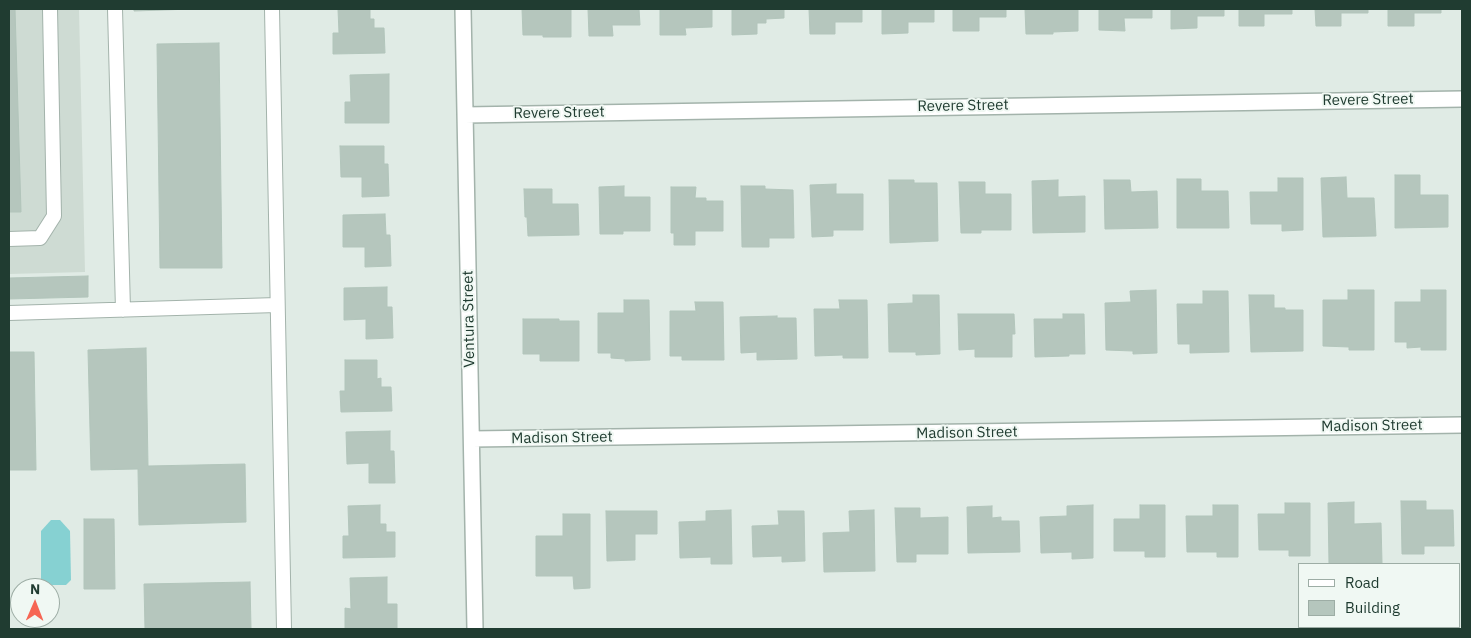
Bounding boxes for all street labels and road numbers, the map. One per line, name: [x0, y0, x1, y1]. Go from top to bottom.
street label: Revere Street: [1322, 90, 1414, 110]
street label: Revere Street: [917, 96, 1009, 116]
street label: Revere Street: [513, 103, 605, 123]
street label: Ventura Street: [459, 270, 479, 368]
street label: Madison Street: [1321, 416, 1423, 436]
street label: Madison Street: [916, 423, 1018, 443]
street label: Madison Street: [511, 428, 613, 448]

